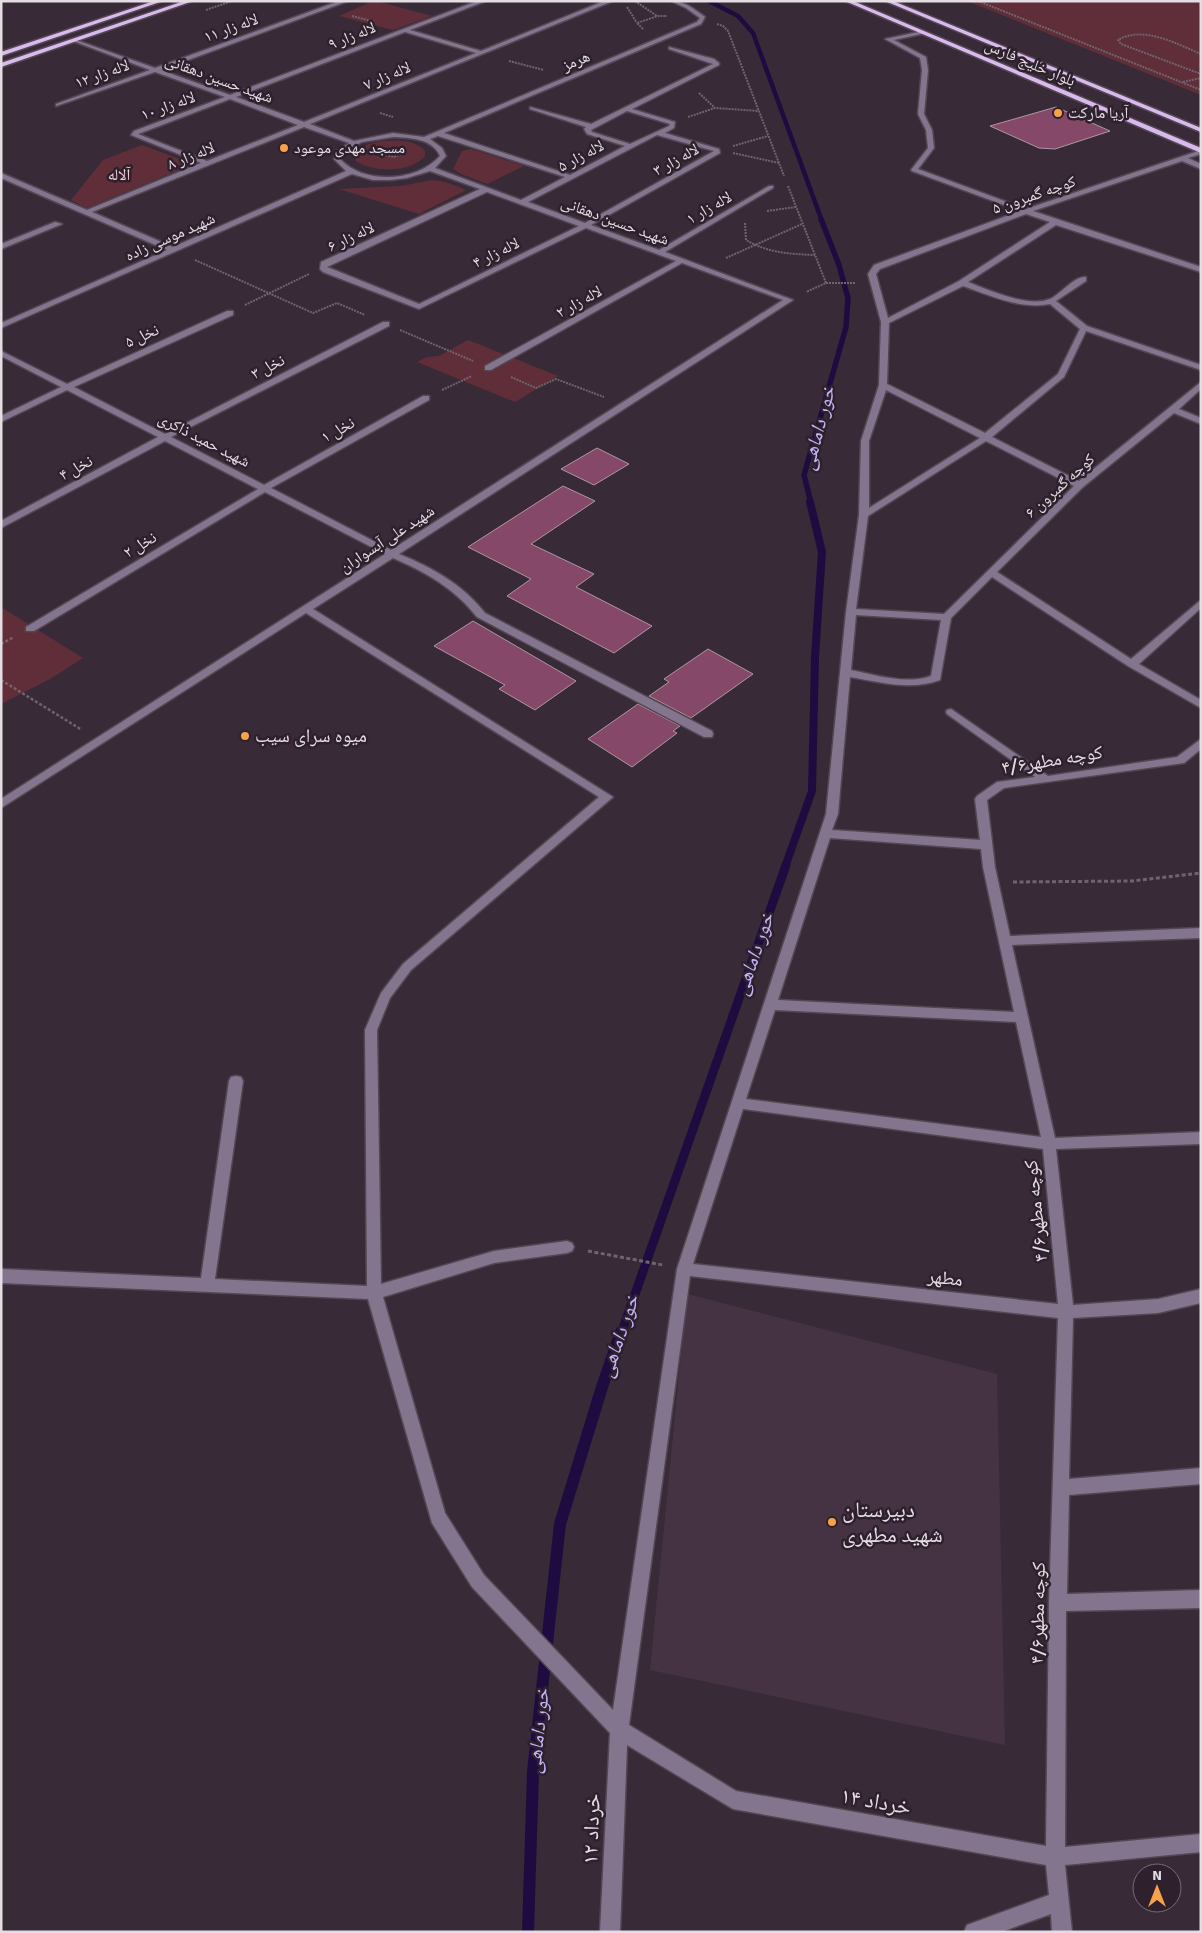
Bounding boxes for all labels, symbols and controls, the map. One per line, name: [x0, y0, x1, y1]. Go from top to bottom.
street label: لاله زار ۱۱: [201, 9, 261, 47]
street label: لاله زار ۹: [325, 17, 379, 55]
street label: بلوار خلیج فارس: [982, 35, 1078, 91]
street label: هرمز: [558, 46, 593, 76]
street label: شهید حسین دهقانی: [162, 50, 276, 108]
street label: لاله زار ۱۲: [72, 55, 132, 93]
street label: لاله زار ۷: [360, 57, 414, 95]
street label: لاله زار ۱۰: [138, 87, 198, 125]
place label: آریا مارکت: [1068, 103, 1129, 123]
marker: آریا مارکت: [1052, 107, 1064, 119]
street label: لاله زار ۵: [555, 136, 607, 176]
street label: لاله زار ۸: [164, 137, 218, 175]
place label: مسجد مهدی موعود: [294, 138, 405, 158]
street label: لاله زار ۳: [650, 139, 702, 181]
marker: مسجد مهدی موعود: [278, 142, 290, 154]
park label: آلاله: [108, 165, 131, 185]
street label: کوچه گمبرون ۵: [990, 171, 1079, 219]
street label: لاله زار ۱: [683, 187, 735, 229]
street label: شهید حسین دهقانی: [558, 192, 672, 250]
street label: شهید موسی زاده: [122, 208, 218, 266]
street label: لاله زار ۶: [324, 218, 378, 256]
street label: لاله زار ۴: [469, 233, 523, 273]
street label: لاله زار ۲: [553, 281, 605, 323]
street label: نخل ۵: [122, 320, 162, 352]
street label: نخل ۳: [248, 350, 288, 384]
water label: خور داماهی: [795, 383, 841, 472]
street label: شهید حمید ذاکری: [155, 408, 253, 472]
street label: نخل ۱: [318, 413, 358, 447]
street label: کوچه گمبرون ۶: [1021, 449, 1099, 523]
street label: نخل ۴: [56, 451, 96, 485]
street label: شهید علی آبسواران: [336, 501, 438, 577]
street label: نخل ۲: [120, 527, 160, 563]
place label: میوه سرای سیب: [255, 724, 367, 748]
marker: میوه سرای سیب: [239, 730, 251, 742]
street label: کوچه مطهر۴/۶: [1000, 740, 1104, 780]
water label: خور داماهی: [728, 909, 780, 998]
street label: کوچه مطهر۴/۶: [1019, 1159, 1053, 1263]
street label: مطهر: [925, 1264, 964, 1292]
water label: خور داماهی: [593, 1291, 645, 1380]
place label: دبیرستان شهید مطهری: [842, 1496, 943, 1548]
marker: دبیرستان شهید مطهری: [826, 1516, 838, 1528]
street label: کوچه مطهر۴/۶: [1025, 1562, 1051, 1664]
water label: خور داماهی: [521, 1687, 555, 1775]
street label: خرداد ۱۴: [839, 1782, 913, 1820]
street label: خرداد ۱۲: [576, 1793, 606, 1865]
north arrow: [1132, 1863, 1182, 1913]
text: N: [1152, 1867, 1162, 1884]

